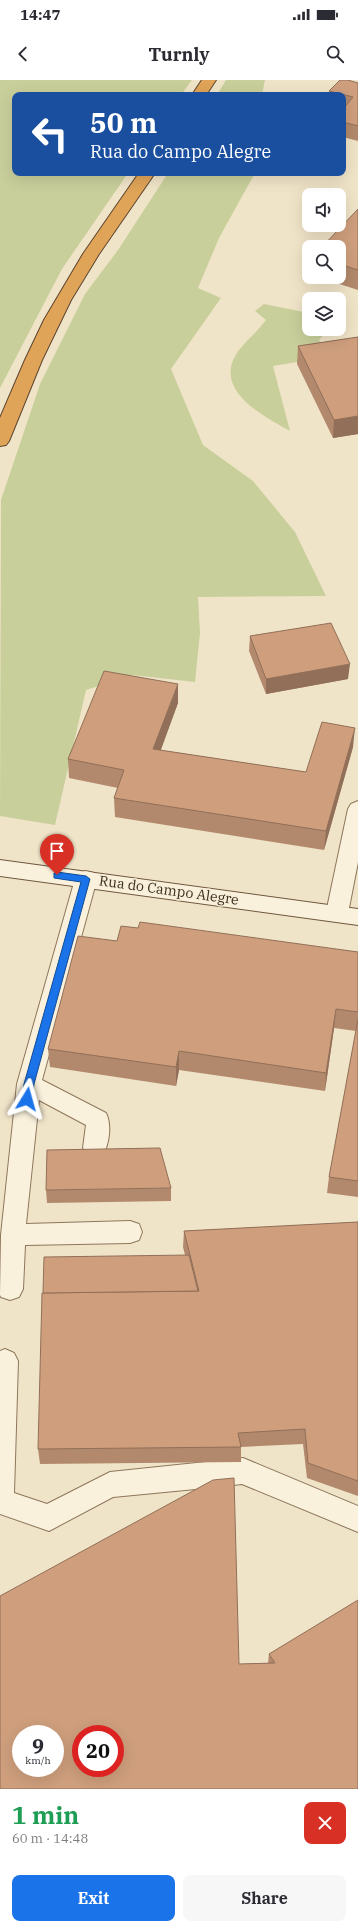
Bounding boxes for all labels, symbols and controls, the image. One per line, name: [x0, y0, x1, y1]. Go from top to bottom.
text: 14:47: [20, 5, 61, 24]
icon: back: [12, 43, 34, 65]
text: Turnly: [148, 43, 210, 66]
icon: search: [324, 43, 346, 65]
text: 50 m: [90, 104, 157, 141]
icon: left: [24, 108, 76, 160]
text: Rua do Campo Alegre: [90, 140, 271, 163]
map controls: [302, 188, 346, 336]
button: sound: [302, 188, 346, 232]
button: search: [302, 240, 346, 284]
button: layers: [302, 292, 346, 336]
pin: [40, 834, 74, 875]
icon: arrive: [46, 840, 68, 862]
street label: Rua do Campo Alegre: [98, 871, 240, 909]
position arrow: [6, 1078, 48, 1120]
speed limit sign: 20: [72, 1725, 124, 1777]
text: 9: [32, 1732, 44, 1759]
text: km/h: [25, 1754, 51, 1767]
text: 1 min: [12, 1799, 79, 1831]
button: close: [304, 1802, 346, 1844]
text: 60 m · 14:48: [12, 1830, 88, 1847]
button: Exit: [12, 1875, 175, 1921]
button: Share: [183, 1875, 346, 1921]

